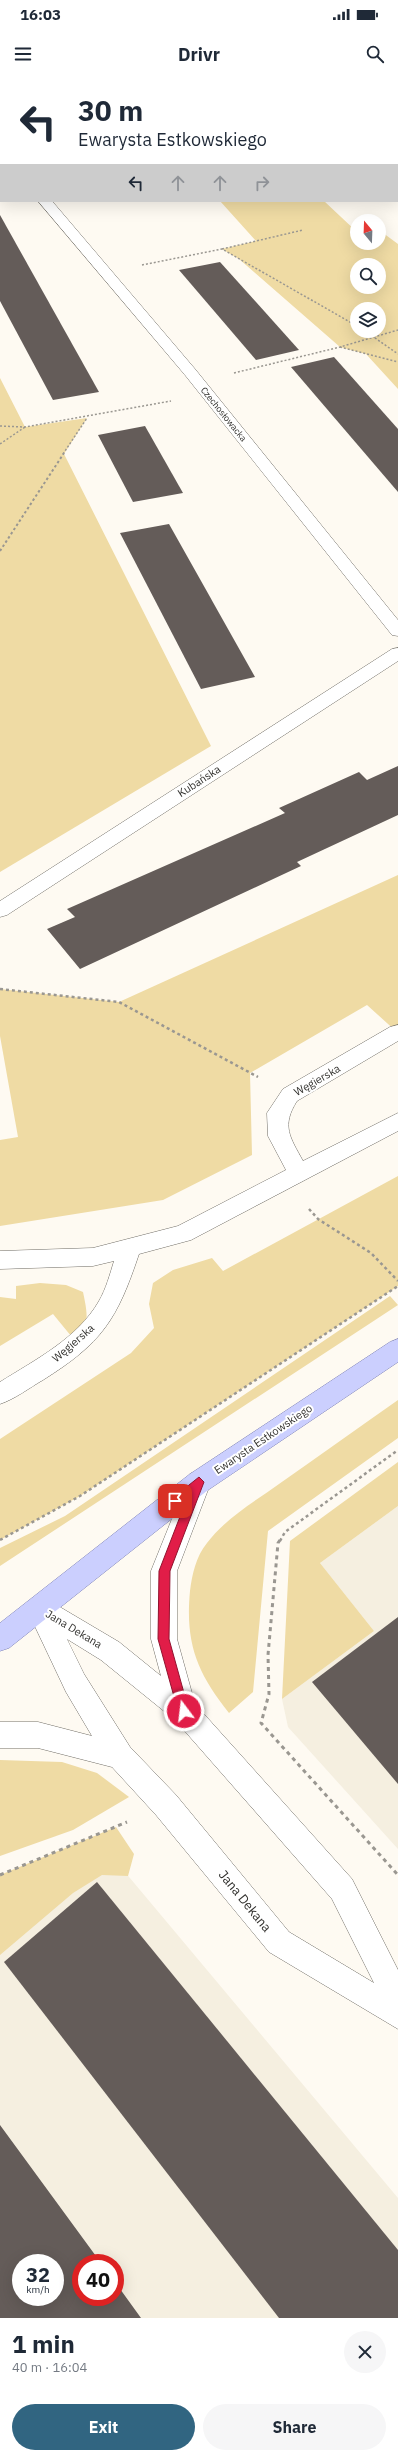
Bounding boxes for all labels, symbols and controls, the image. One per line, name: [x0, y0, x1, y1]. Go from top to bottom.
text: 16:03: [20, 5, 61, 24]
icon: menu: [12, 43, 34, 65]
text: Drivr: [178, 43, 220, 66]
icon: search: [364, 43, 386, 65]
text: 30 m: [78, 92, 143, 129]
icon: left: [12, 96, 64, 148]
text: Ewarysta Estkowskiego: [78, 128, 267, 151]
icon: left: [125, 172, 147, 194]
icon: ahead: [167, 172, 189, 194]
icon: ahead: [209, 172, 231, 194]
icon: right: [251, 172, 273, 194]
north arrow: [350, 214, 386, 250]
map controls: [350, 214, 386, 338]
button: search: [350, 258, 386, 294]
button: layers: [350, 302, 386, 338]
street label: Czechosłowacka: [199, 385, 249, 444]
street label: Kubańska: [175, 762, 223, 800]
street label: Węgierska: [291, 1061, 343, 1099]
street label: Węgierska: [49, 1321, 97, 1365]
street label: Ewarysta Estkowskiego: [211, 1401, 315, 1477]
pin: [158, 1484, 192, 1518]
icon: arrive: [164, 1490, 186, 1512]
street label: Jana Dekana: [43, 1607, 105, 1651]
position arrow: [163, 1690, 205, 1732]
street label: Jana Dekana: [215, 1867, 275, 1935]
speed limit sign: 40: [72, 2254, 124, 2306]
text: 32: [26, 2261, 50, 2288]
text: km/h: [26, 2283, 50, 2296]
text: 1 min: [12, 2328, 75, 2360]
button: close: [344, 2331, 386, 2373]
text: 40 m · 16:04: [12, 2359, 87, 2376]
button: Exit: [12, 2404, 195, 2450]
button: Share: [203, 2404, 386, 2450]

